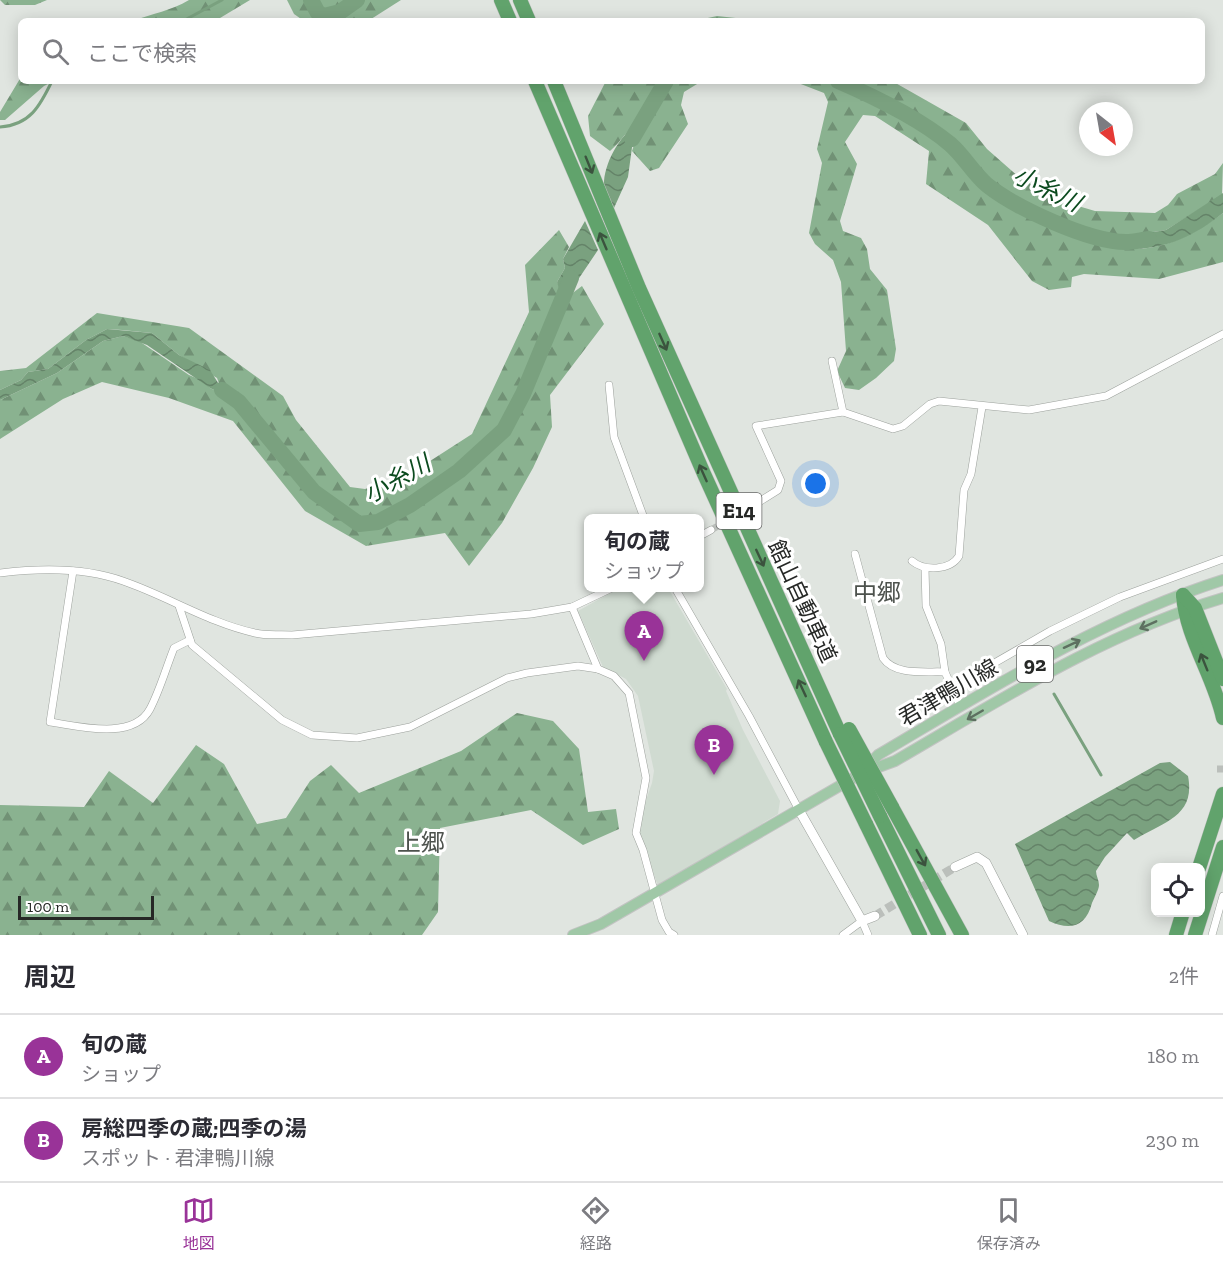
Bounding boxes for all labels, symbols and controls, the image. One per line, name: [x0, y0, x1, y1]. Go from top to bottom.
search box: [18, 18, 1205, 84]
icon: search: [39, 35, 72, 68]
text: ここで検索: [87, 40, 197, 67]
north arrow: [1079, 102, 1133, 156]
one-way arrow: [584, 155, 595, 173]
water label: 小糸川: [1009, 160, 1089, 219]
one-way arrow: [597, 232, 608, 251]
one-way arrow: [658, 332, 669, 350]
water label: 小糸川: [358, 447, 438, 509]
one-way arrow: [697, 464, 709, 482]
your location: [801, 469, 830, 498]
road number: E14: [716, 493, 762, 529]
popup: [584, 514, 704, 592]
text: 旬の蔵: [604, 528, 670, 555]
street label: 館山自動車道: [762, 536, 843, 667]
one-way arrow: [755, 548, 766, 566]
text: ショップ: [604, 559, 684, 583]
district label: 中郷: [853, 578, 901, 607]
pin: A: [624, 612, 664, 661]
one-way arrow: [1140, 620, 1158, 632]
one-way arrow: [1063, 637, 1081, 649]
road number: 92: [1017, 646, 1053, 682]
street label: 君津鴨川線: [894, 653, 1003, 732]
one-way arrow: [1198, 654, 1209, 672]
one-way arrow: [796, 680, 807, 698]
one-way arrow: [967, 709, 984, 721]
pin: B: [694, 726, 734, 775]
district label: 上郷: [397, 828, 445, 857]
one-way arrow: [916, 849, 927, 867]
map controls: [1151, 863, 1205, 917]
button: locate: [1151, 863, 1205, 917]
scale bar: [18, 893, 154, 920]
text: 100 m: [27, 897, 69, 916]
text: 周辺: [24, 961, 76, 993]
text: 2件: [1169, 964, 1199, 988]
text: 旬の蔵: [81, 1031, 147, 1058]
text: A: [37, 1044, 50, 1068]
text: 180 m: [1147, 1044, 1199, 1068]
text: ショップ: [81, 1062, 161, 1086]
text: 房総四季の蔵;四季の湯: [81, 1115, 306, 1142]
text: B: [37, 1128, 50, 1152]
text: 230 m: [1146, 1128, 1199, 1152]
text: スポット · 君津鴨川線: [81, 1146, 274, 1170]
tab: 地図: [182, 1194, 215, 1254]
tab: 経路: [579, 1194, 612, 1254]
tab: 保存済み: [977, 1194, 1041, 1254]

